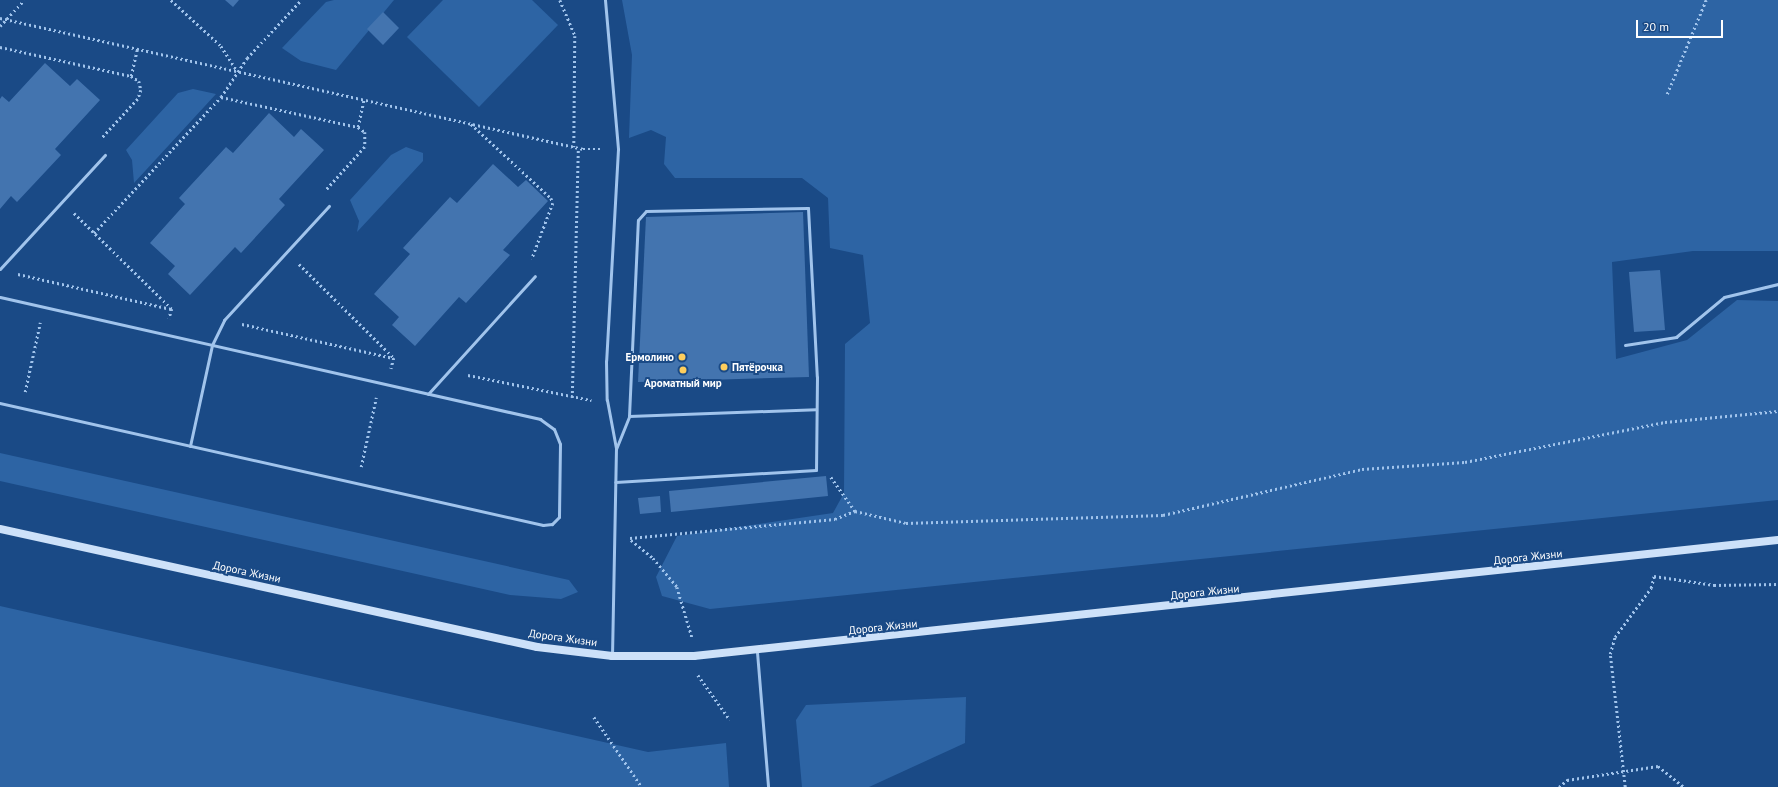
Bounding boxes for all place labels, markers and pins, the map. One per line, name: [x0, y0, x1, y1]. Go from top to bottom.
place label: Ермолино: [626, 350, 674, 364]
marker: Ермолино: [677, 352, 687, 362]
place label: Пятёрочка: [732, 360, 783, 374]
marker: Пятёрочка: [719, 362, 729, 372]
marker: Ароматный мир: [678, 365, 688, 375]
place label: Ароматный мир: [644, 376, 722, 390]

